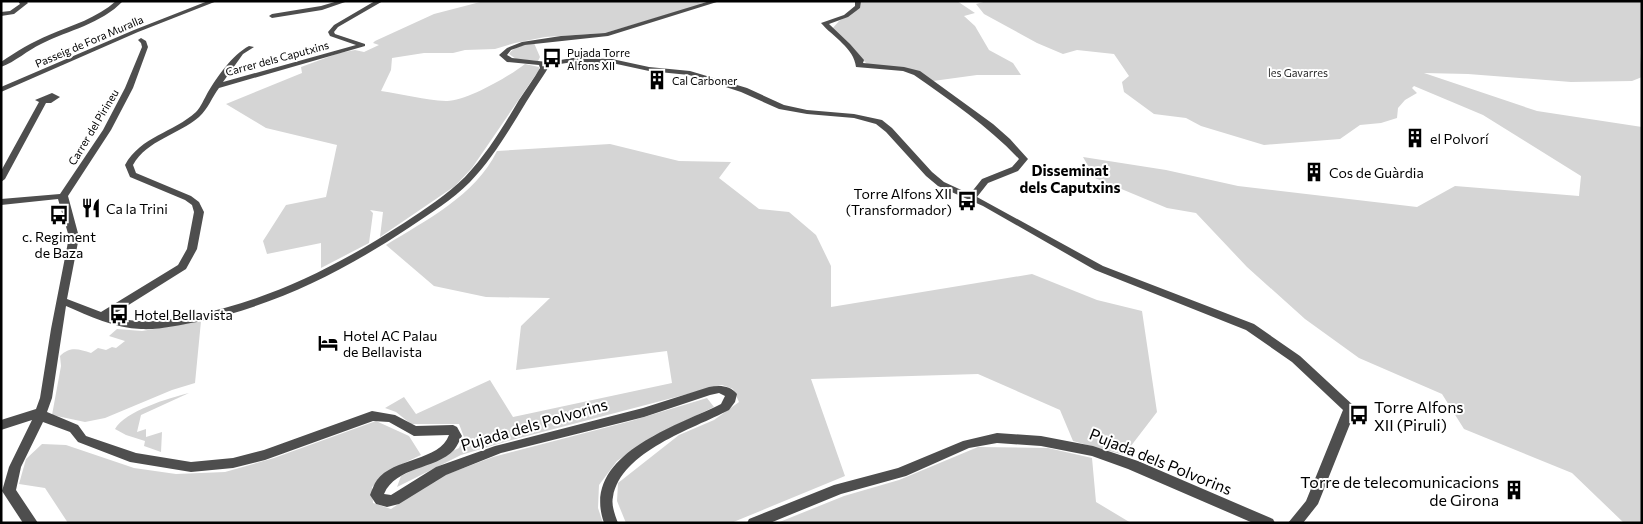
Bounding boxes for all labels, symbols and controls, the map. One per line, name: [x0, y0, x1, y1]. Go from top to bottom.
street label: Passeig de Fora Muralla: [33, 12, 145, 70]
street label: Carrer dels Caputxins: [224, 38, 330, 78]
place label: Pujada Torre Alfons XII: [567, 46, 630, 72]
bus stop icon: Pujada Torre Alfons XII: [541, 47, 563, 69]
park label: les Gavarres: [1268, 66, 1328, 79]
building icon: Cal Carboner: [646, 69, 668, 91]
place label: Cal Carboner: [672, 74, 738, 87]
street label: Carrer del Pirineu: [65, 87, 121, 167]
building icon: el Polvorí: [1404, 127, 1426, 149]
place label: el Polvorí: [1430, 130, 1489, 147]
district label: Disseminat dels Caputxins: [1020, 161, 1120, 196]
building icon: Cos de Guàrdia: [1303, 161, 1325, 183]
place label: Cos de Guàrdia: [1329, 164, 1424, 181]
place label: Torre Alfons XII (Transformador): [846, 185, 952, 218]
bus stop icon: Torre Alfons XII (Transformador): [956, 190, 978, 212]
restaurant icon: Ca la Trini: [80, 197, 102, 219]
place label: Ca la Trini: [106, 200, 168, 217]
bus stop icon: c. Regiment de Baza: [48, 204, 70, 226]
place label: c. Regiment de Baza: [22, 228, 96, 261]
bus stop icon: Hotel Bellavista: [108, 303, 130, 325]
place label: Hotel Bellavista: [134, 306, 233, 323]
place label: Hotel AC Palau de Bellavista: [343, 327, 437, 360]
hotel icon: Hotel AC Palau de Bellavista: [317, 332, 339, 354]
street label: Pujada dels Polvorins: [458, 394, 610, 454]
place label: Torre Alfons XII (Piruli): [1374, 397, 1464, 434]
bus stop icon: Torre Alfons XII (Piruli): [1348, 404, 1370, 426]
street label: Pujada dels Polvorins: [1087, 424, 1235, 498]
place label: Torre de telecomunicacions de Girona: [1300, 472, 1499, 509]
building icon: Torre de telecomunicacions de Girona: [1503, 479, 1525, 501]

